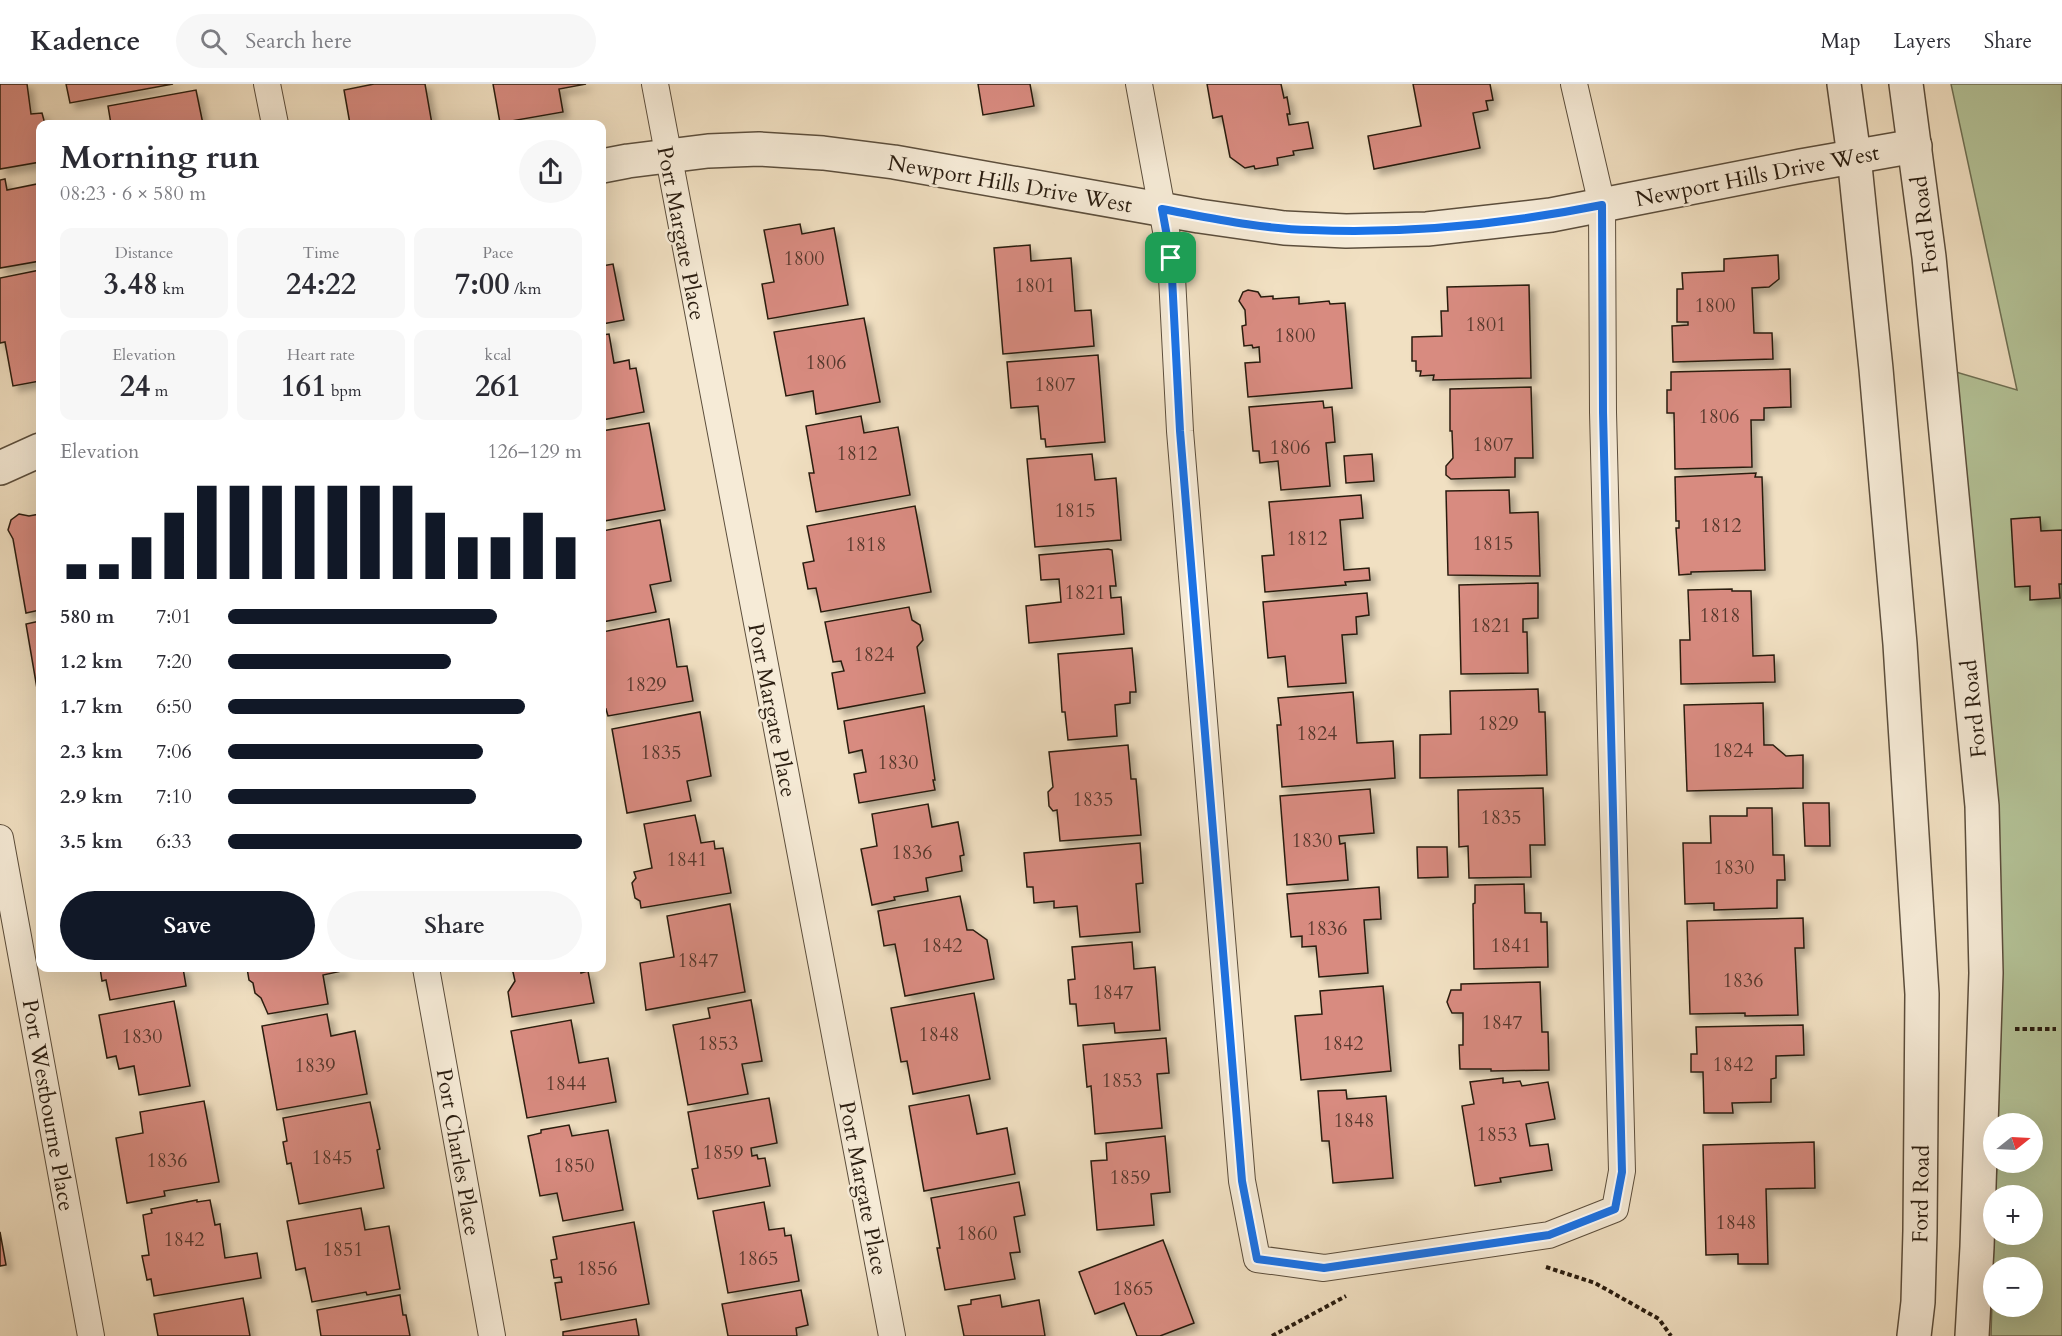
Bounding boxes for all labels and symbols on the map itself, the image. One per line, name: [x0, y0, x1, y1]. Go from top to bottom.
street label: Newport Hills Drive West: [1633, 138, 1882, 214]
street label: Port Margate Place: [649, 144, 713, 323]
street label: Newport Hills Drive West: [885, 148, 1134, 220]
street label: Ford Road: [1904, 174, 1946, 276]
pin: [1145, 232, 1196, 283]
house number: 1800: [784, 245, 824, 272]
house number: 1801: [1015, 272, 1055, 299]
house number: 1800: [1695, 292, 1735, 319]
house number: 1801: [1466, 311, 1506, 338]
house number: 1800: [1275, 322, 1315, 349]
house number: 1806: [806, 349, 846, 376]
house number: 1807: [1035, 371, 1075, 398]
house number: 1806: [1699, 403, 1739, 430]
house number: 1807: [1473, 431, 1513, 458]
house number: 1806: [1270, 434, 1310, 461]
house number: 1812: [837, 440, 877, 467]
house number: 1815: [1055, 497, 1095, 524]
house number: 1812: [1701, 512, 1741, 539]
house number: 1812: [1287, 525, 1327, 552]
house number: 1815: [1473, 530, 1513, 557]
house number: 1818: [846, 531, 886, 558]
house number: 1821: [1065, 579, 1105, 606]
house number: 1818: [1700, 602, 1740, 629]
house number: 1821: [1471, 612, 1511, 639]
street label: Port Margate Place: [740, 621, 804, 800]
house number: 1824: [854, 641, 894, 668]
street label: Ford Road: [1954, 658, 1994, 759]
house number: 1829: [626, 671, 666, 698]
house number: 1829: [1478, 710, 1518, 737]
house number: 1824: [1297, 720, 1337, 747]
house number: 1824: [1713, 737, 1753, 764]
house number: 1835: [641, 739, 681, 766]
house number: 1830: [878, 749, 918, 776]
house number: 1835: [1073, 786, 1113, 813]
house number: 1835: [1481, 804, 1521, 831]
house number: 1830: [1292, 827, 1332, 854]
house number: 1836: [892, 839, 932, 866]
house number: 1841: [667, 846, 707, 873]
house number: 1830: [1714, 854, 1754, 881]
house number: 1836: [1307, 915, 1347, 942]
house number: 1842: [922, 932, 962, 959]
house number: 1841: [1491, 932, 1531, 959]
house number: 1847: [678, 947, 718, 974]
house number: 1836: [1723, 967, 1763, 994]
house number: 1847: [1093, 979, 1133, 1006]
street label: Port Westbourne Place: [15, 997, 81, 1214]
house number: 1847: [1482, 1009, 1522, 1036]
house number: 1848: [919, 1021, 959, 1048]
house number: 1830: [122, 1023, 162, 1050]
house number: 1853: [698, 1030, 738, 1057]
house number: 1842: [1323, 1030, 1363, 1057]
house number: 1842: [1713, 1051, 1753, 1078]
house number: 1839: [295, 1052, 335, 1079]
street label: Port Charles Place: [429, 1066, 487, 1238]
house number: 1853: [1102, 1067, 1142, 1094]
house number: 1844: [546, 1070, 586, 1097]
street label: Port Margate Place: [831, 1099, 895, 1278]
house number: 1848: [1334, 1107, 1374, 1134]
north arrow: [1983, 1113, 2043, 1173]
house number: 1853: [1477, 1121, 1517, 1148]
house number: 1859: [703, 1139, 743, 1166]
house number: 1845: [312, 1144, 352, 1171]
street label: Ford Road: [1905, 1144, 1937, 1243]
house number: 1836: [147, 1147, 187, 1174]
house number: 1850: [554, 1152, 594, 1179]
house number: 1859: [1110, 1164, 1150, 1191]
house number: 1848: [1716, 1209, 1756, 1236]
house number: 1860: [957, 1220, 997, 1247]
house number: 1842: [164, 1226, 204, 1253]
house number: 1851: [323, 1236, 363, 1263]
house number: 1865: [738, 1245, 778, 1272]
house number: 1856: [577, 1255, 617, 1282]
house number: 1865: [1113, 1275, 1153, 1302]

